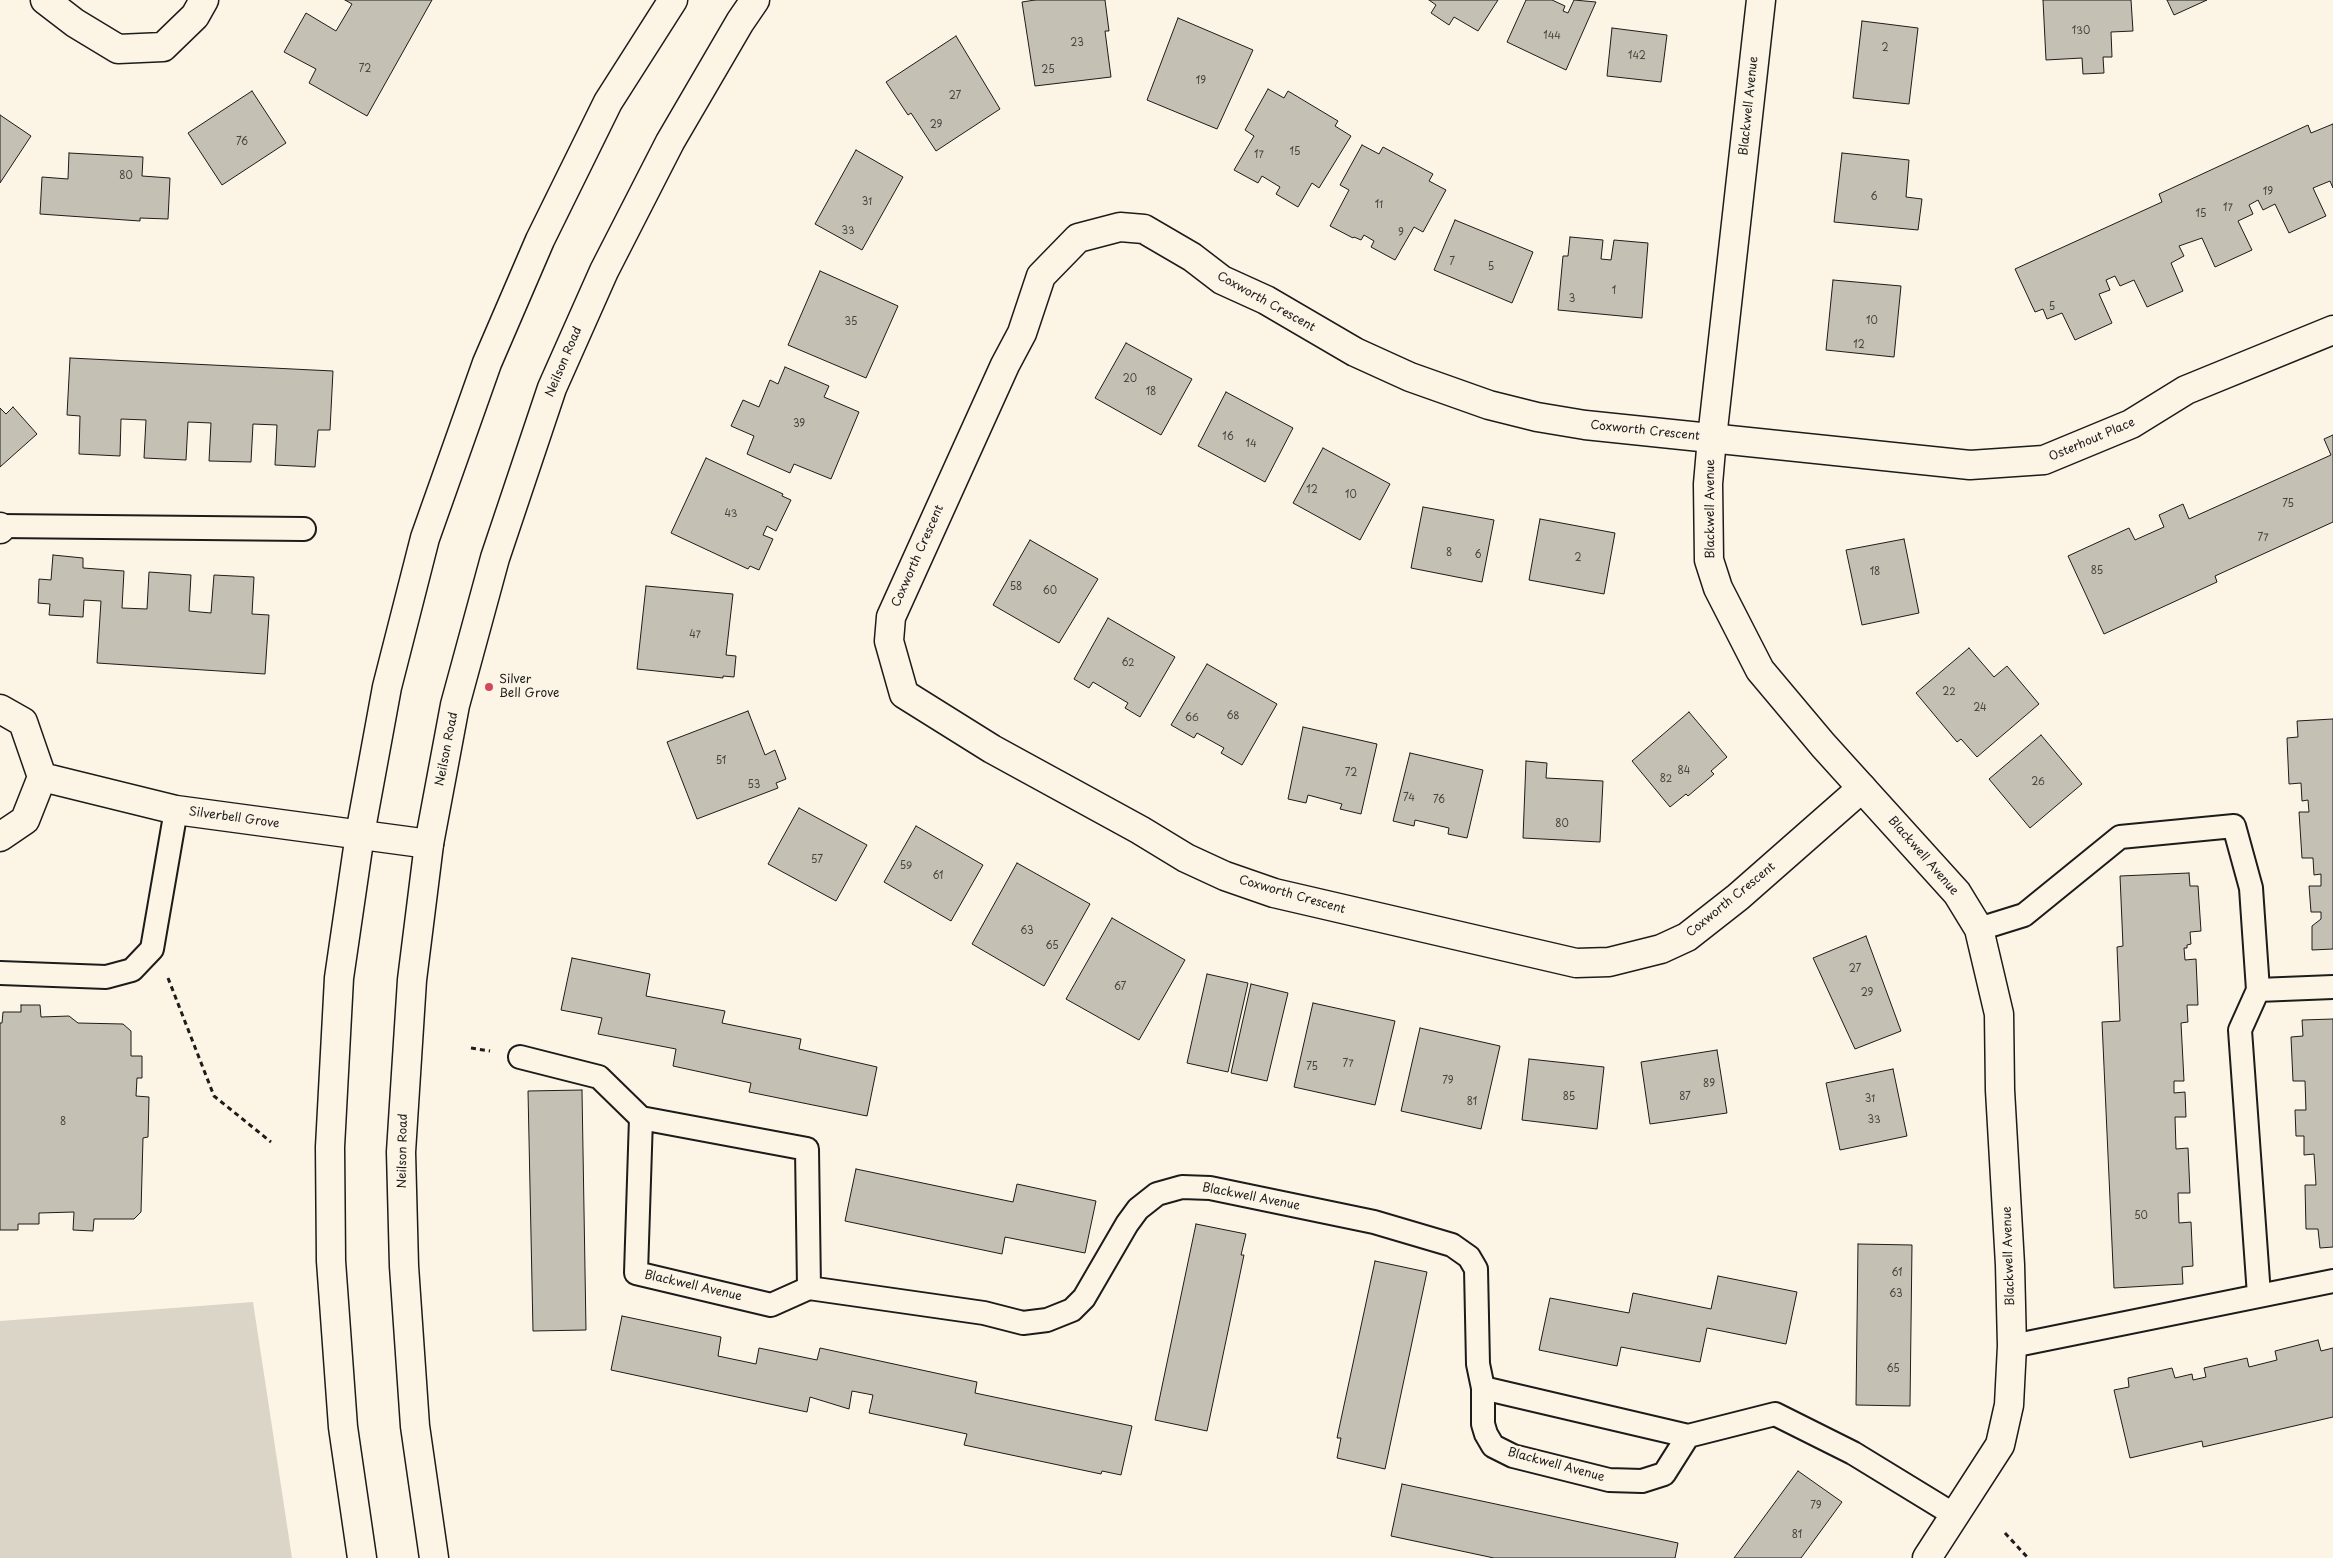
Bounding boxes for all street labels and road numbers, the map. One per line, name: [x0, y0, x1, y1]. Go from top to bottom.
street label: Blackwell Avenue: [1737, 56, 1761, 156]
street label: Coxworth Crescent: [1214, 269, 1318, 335]
street label: Neilson Road: [543, 325, 585, 399]
street label: Osterhout Place: [2047, 415, 2137, 465]
street label: Coxworth Crescent: [1589, 418, 1701, 444]
street label: Blackwell Avenue: [1704, 459, 1718, 559]
street label: Coxworth Crescent: [889, 503, 947, 609]
street label: Neilson Road: [433, 711, 461, 787]
street label: Silverbell Grove: [188, 805, 280, 831]
street label: Blackwell Avenue: [1885, 814, 1961, 898]
street label: Coxworth Crescent: [1684, 860, 1778, 940]
street label: Coxworth Crescent: [1237, 873, 1347, 917]
street label: Neilson Road: [395, 1113, 411, 1189]
street label: Blackwell Avenue: [1201, 1180, 1301, 1214]
street label: Blackwell Avenue: [2000, 1206, 2018, 1306]
street label: Blackwell Avenue: [643, 1268, 743, 1304]
street label: Blackwell Avenue: [1506, 1445, 1606, 1485]

